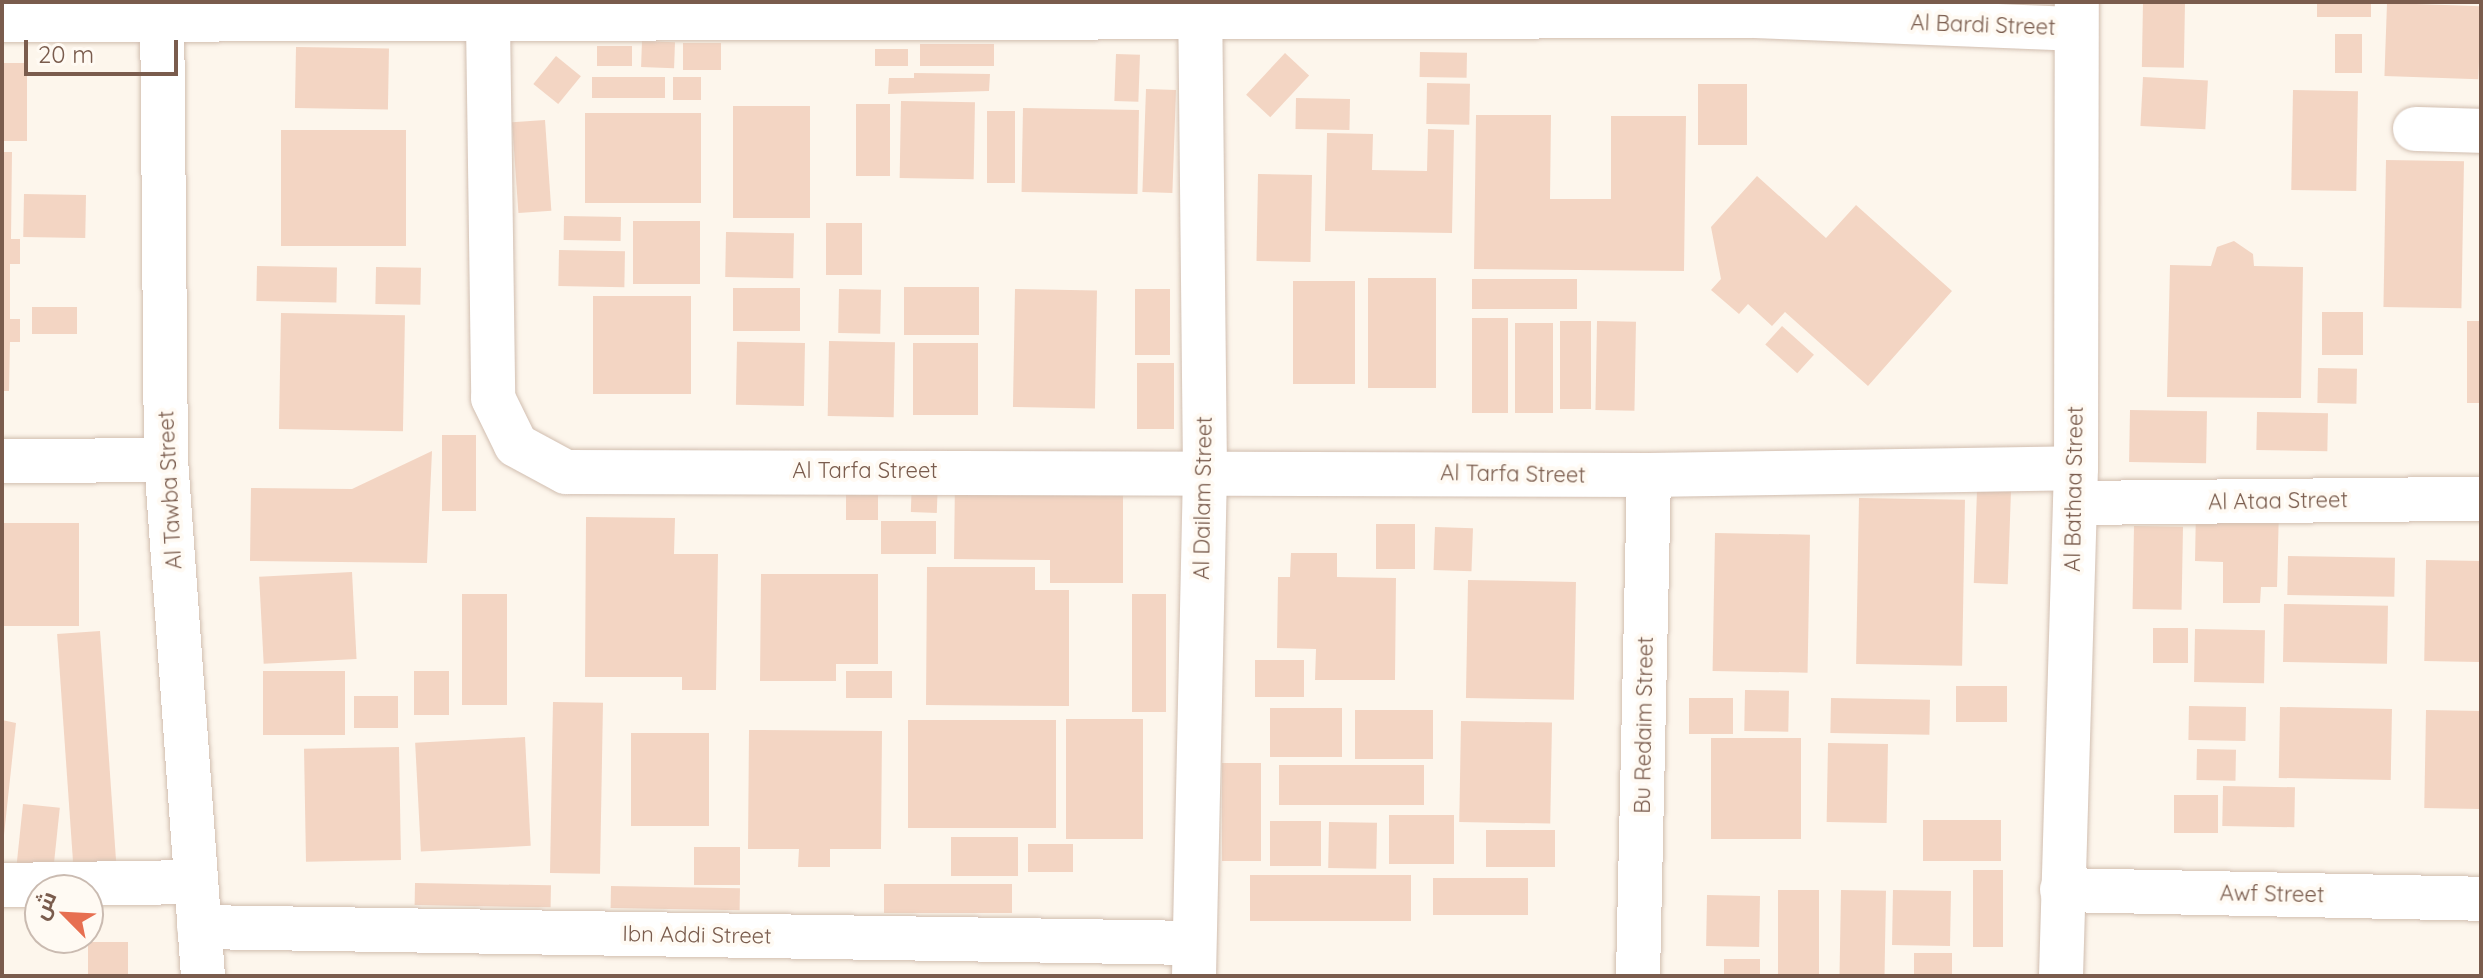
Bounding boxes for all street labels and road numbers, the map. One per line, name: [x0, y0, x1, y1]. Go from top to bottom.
street label: Al Bardi Street: [1910, 9, 2056, 41]
street label: Al Bathaa Street: [2059, 406, 2089, 572]
street label: Al Tawba Street: [153, 410, 187, 570]
street label: Al Dailam Street: [1188, 416, 1218, 580]
street label: Al Tarfa Street: [792, 458, 938, 484]
street label: Al Tarfa Street: [1440, 460, 1586, 488]
street label: Al Ataa Street: [2208, 487, 2348, 515]
street label: Bu Redaim Street: [1629, 636, 1659, 814]
street label: Awf Street: [2219, 880, 2325, 908]
street label: Ibn Addi Street: [622, 920, 772, 950]

